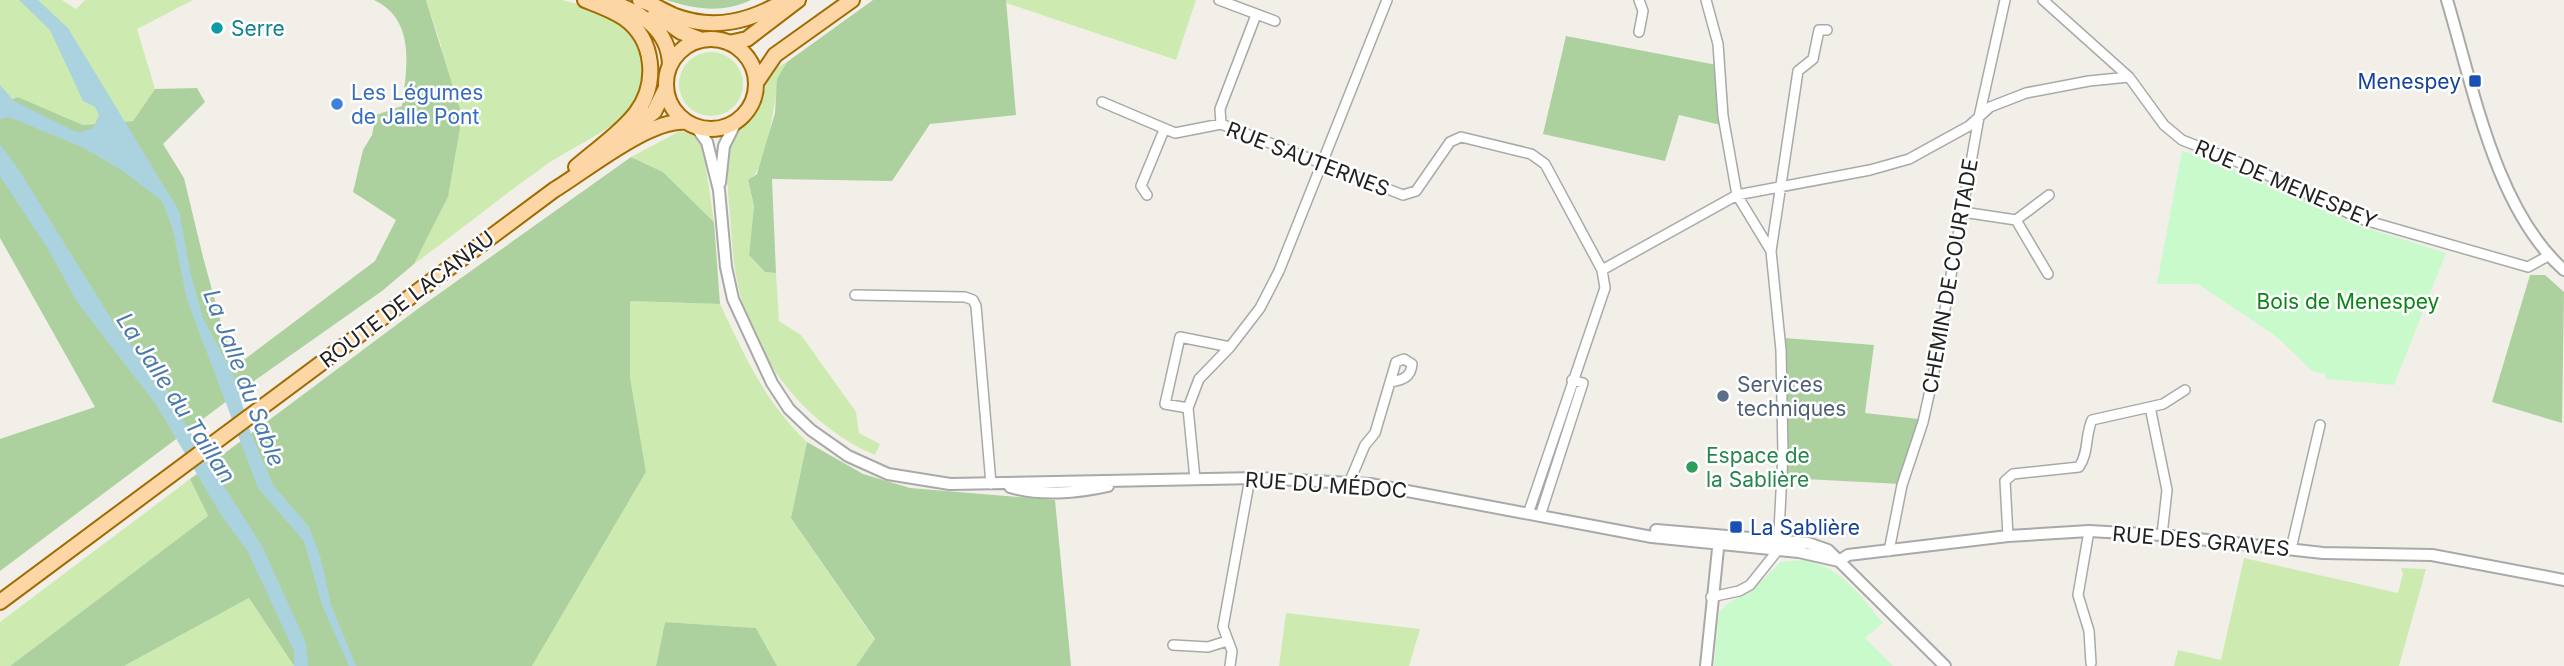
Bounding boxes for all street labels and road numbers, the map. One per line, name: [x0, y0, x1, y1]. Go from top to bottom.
street label: RUE SAUTERNES: [1223, 116, 1393, 202]
street label: RUE DE MENESPEY: [2191, 134, 2381, 234]
street label: CHEMIN DE COURTADE: [1917, 157, 1983, 395]
street label: ROUTE DE LACANAU: [315, 225, 499, 373]
street label: RUE DU MÉDOC: [1244, 466, 1408, 503]
street label: RUE DES GRAVES: [2111, 521, 2291, 561]

